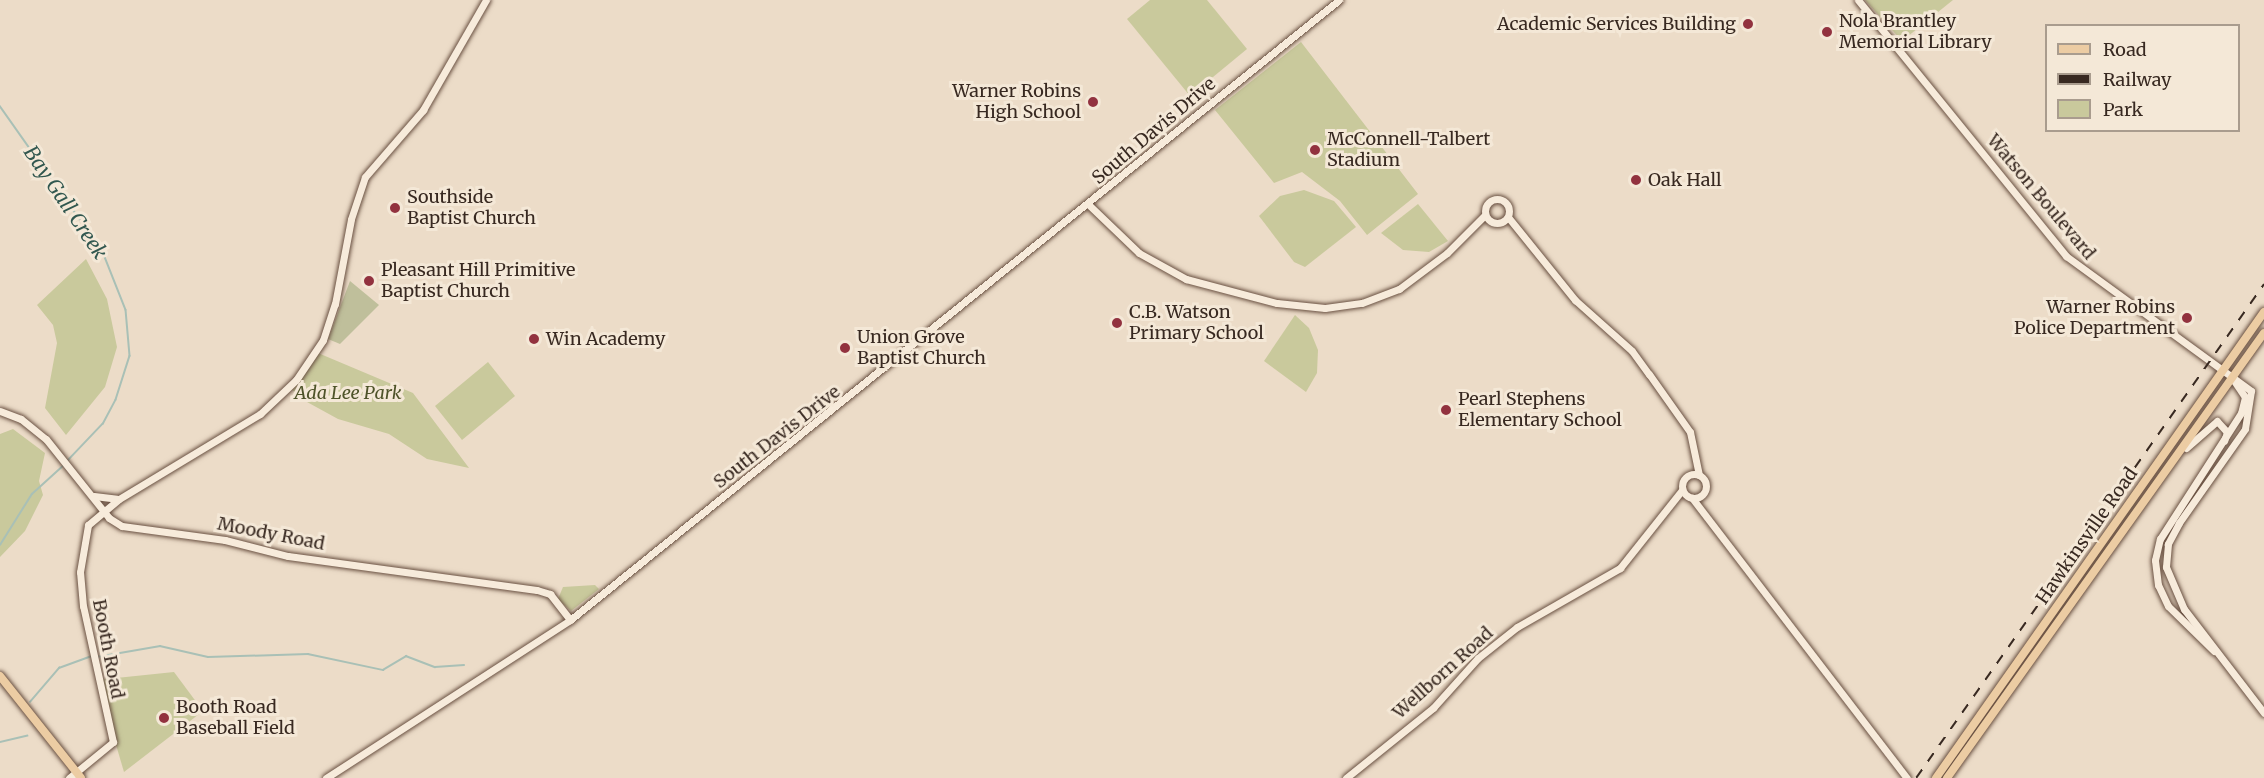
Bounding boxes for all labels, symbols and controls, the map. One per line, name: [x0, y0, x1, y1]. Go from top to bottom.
place label: Nola Brantley Memorial Library: [1839, 11, 1992, 54]
place label: Academic Services Building: [1497, 13, 1736, 35]
marker: Academic Services Building: [1741, 17, 1755, 31]
legend: [2045, 24, 2240, 132]
marker: Nola Brantley Memorial Library: [1820, 25, 1834, 39]
text: Road: [2103, 38, 2147, 61]
text: Railway: [2103, 68, 2171, 91]
street label: South Davis Drive: [1088, 73, 1220, 189]
place label: Warner Robins High School: [952, 81, 1081, 124]
marker: Warner Robins High School: [1086, 95, 1100, 109]
text: Park: [2103, 98, 2143, 121]
place label: McConnell-Talbert Stadium: [1327, 129, 1490, 172]
street label: Watson Boulevard: [1982, 130, 2100, 264]
water label: Bay Gall Creek: [19, 141, 113, 263]
marker: McConnell-Talbert Stadium: [1308, 143, 1322, 157]
place label: Oak Hall: [1648, 169, 1722, 191]
marker: Oak Hall: [1629, 173, 1643, 187]
place label: Southside Baptist Church: [407, 187, 536, 230]
marker: Southside Baptist Church: [388, 201, 402, 215]
place label: Pleasant Hill Primitive Baptist Church: [381, 260, 575, 302]
marker: Pleasant Hill Primitive Baptist Church: [362, 274, 376, 288]
place label: Warner Robins Police Department: [2014, 297, 2175, 340]
place label: C.B. Watson Primary School: [1129, 302, 1264, 344]
marker: Warner Robins Police Department: [2180, 311, 2194, 325]
marker: C.B. Watson Primary School: [1110, 316, 1124, 330]
place label: Union Grove Baptist Church: [857, 327, 986, 370]
place label: Win Academy: [546, 328, 665, 350]
marker: Win Academy: [527, 332, 541, 346]
marker: Union Grove Baptist Church: [838, 341, 852, 355]
street label: South Davis Drive: [709, 381, 845, 493]
park label: Ada Lee Park: [294, 382, 402, 404]
place label: Pearl Stephens Elementary School: [1458, 389, 1622, 432]
marker: Pearl Stephens Elementary School: [1439, 403, 1453, 417]
street label: Hawkinsville Road: [2032, 464, 2142, 608]
street label: Moody Road: [216, 513, 326, 555]
street label: Booth Road: [88, 597, 128, 701]
street label: Wellborn Road: [1389, 622, 1497, 724]
place label: Booth Road Baseball Field: [176, 697, 295, 740]
marker: Booth Road Baseball Field: [157, 711, 171, 725]

